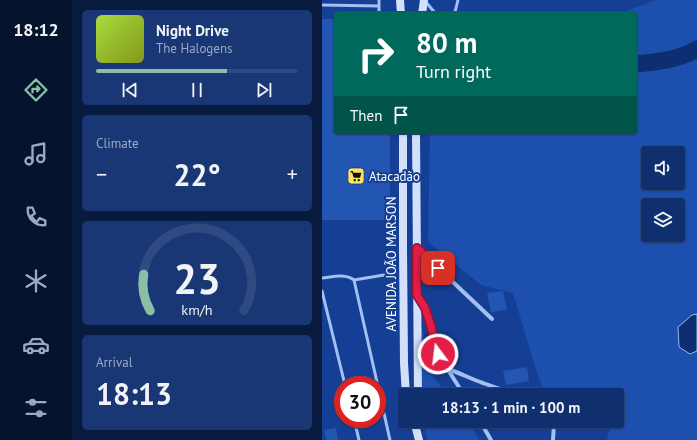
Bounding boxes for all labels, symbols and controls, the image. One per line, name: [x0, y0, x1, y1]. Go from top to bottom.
text: 18:12: [13, 18, 59, 41]
text: Night Drive: [156, 21, 229, 40]
text: 80 m: [416, 24, 477, 61]
icon: right: [350, 28, 402, 80]
text: The Halogens: [156, 40, 233, 57]
text: Turn right: [416, 60, 491, 83]
icon: directions: [22, 76, 50, 104]
icon: previous: [119, 79, 141, 101]
icon: pause: [186, 79, 208, 101]
icon: next: [253, 79, 275, 101]
icon: arrive: [390, 104, 412, 126]
text: Then: [350, 106, 382, 125]
text: Climate: [96, 135, 139, 152]
icon: music: [22, 140, 50, 168]
map controls: [641, 146, 685, 242]
button: sound: [641, 146, 685, 190]
text: 22°: [173, 155, 221, 194]
text: −: [96, 160, 107, 188]
text: +: [287, 160, 298, 188]
supermarket icon: Atacadão: [346, 166, 366, 186]
place label: Atacadão: [369, 168, 420, 185]
street label: AVENIDA JOÃO MARSON: [383, 197, 400, 331]
button: layers: [641, 198, 685, 242]
icon: phone: [22, 203, 50, 231]
text: 23: [173, 251, 221, 304]
pin: [421, 251, 455, 285]
icon: arrive: [427, 257, 449, 279]
icon: climate: [22, 267, 50, 295]
text: km/h: [181, 299, 213, 318]
icon: car: [22, 331, 50, 359]
position arrow: [417, 333, 459, 375]
text: Arrival: [96, 354, 132, 371]
text: 18:13: [96, 374, 172, 413]
speed limit sign: 30: [334, 376, 386, 428]
icon: filters: [22, 394, 50, 422]
text: 18:13 · 1 min · 100 m: [442, 398, 580, 417]

